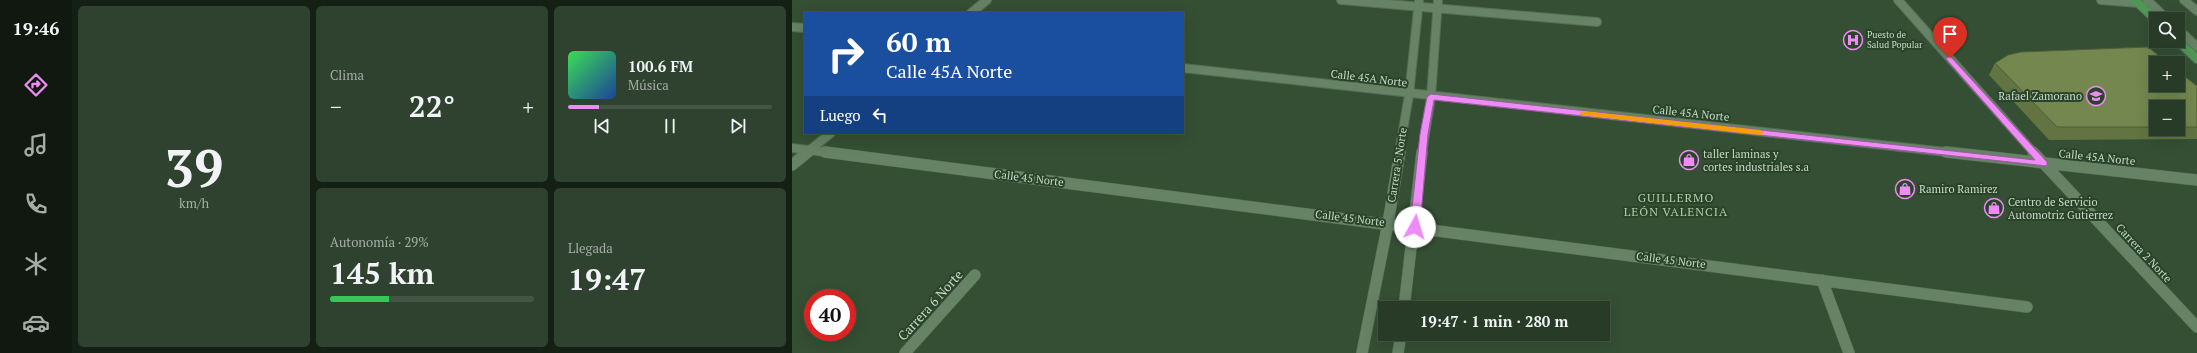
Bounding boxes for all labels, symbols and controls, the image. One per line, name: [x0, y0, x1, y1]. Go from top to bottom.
map controls: [2149, 12, 2185, 136]
button: search: [2149, 12, 2185, 48]
text: 19:46: [13, 16, 59, 40]
pin: [1933, 17, 1967, 58]
text: 60 m: [886, 23, 951, 60]
icon: arrive: [1939, 23, 1961, 45]
icon: right: [820, 28, 872, 80]
hospital icon: Puesto de Salud Popular: [1842, 29, 1864, 51]
place label: Puesto de Salud Popular: [1867, 29, 1923, 51]
text: 100.6 FM: [628, 56, 693, 76]
button: +: [2149, 56, 2185, 92]
text: Calle 45A Norte: [886, 59, 1012, 83]
text: Clima: [330, 66, 364, 84]
street label: Calle 45A Norte: [1330, 66, 1409, 90]
icon: directions: [22, 71, 50, 99]
text: Música: [628, 76, 669, 94]
school or university icon: Rafael Zamorano: [2085, 85, 2107, 107]
text: 22°: [409, 86, 455, 126]
place label: Rafael Zamorano: [1998, 89, 2082, 103]
text: −: [330, 92, 342, 121]
text: +: [522, 92, 534, 121]
button: −: [2149, 100, 2185, 136]
street label: Calle 45A Norte: [1652, 102, 1731, 124]
icon: left: [869, 104, 891, 126]
text: Luego: [820, 105, 861, 125]
icon: previous: [591, 115, 613, 137]
icon: pause: [659, 115, 681, 137]
icon: next: [727, 115, 749, 137]
street label: Carrera 5 Norte: [1384, 126, 1410, 203]
icon: music: [22, 131, 50, 159]
text: 39: [165, 133, 223, 202]
street label: Calle 45A Norte: [2058, 146, 2137, 168]
place label: taller laminas y cortes industriales s.a: [1703, 147, 1810, 174]
shop icon: taller laminas y cortes industriales s.a: [1678, 149, 1700, 171]
street label: Calle 45 Norte: [993, 167, 1065, 189]
shop icon: Ramiro Ramirez: [1894, 178, 1916, 200]
place label: Ramiro Ramirez: [1919, 182, 1998, 196]
icon: phone: [22, 190, 50, 218]
district label: GUILLERMO LEÓN VALENCIA: [1624, 190, 1728, 219]
text: km/h: [179, 194, 209, 212]
place label: Centro de Servicio Automotriz Gutierrez: [2008, 195, 2113, 222]
shop icon: Centro de Servicio Automotriz Gutierrez: [1983, 197, 2005, 219]
position arrow: [1394, 206, 1436, 248]
street label: Calle 45 Norte: [1314, 207, 1386, 229]
street label: Carrera 2 Norte: [2113, 221, 2175, 286]
text: Autonomía · 29%: [330, 233, 429, 251]
text: Llegada: [568, 239, 613, 257]
street label: Calle 45 Norte: [1635, 249, 1707, 271]
icon: climate: [22, 250, 50, 278]
text: 145 km: [330, 253, 434, 293]
text: 19:47: [568, 259, 646, 299]
street label: Carrera 6 Norte: [893, 266, 967, 344]
speed limit sign: 40: [804, 289, 856, 341]
icon: car: [22, 309, 50, 337]
text: 19:47 · 1 min · 280 m: [1420, 311, 1568, 331]

